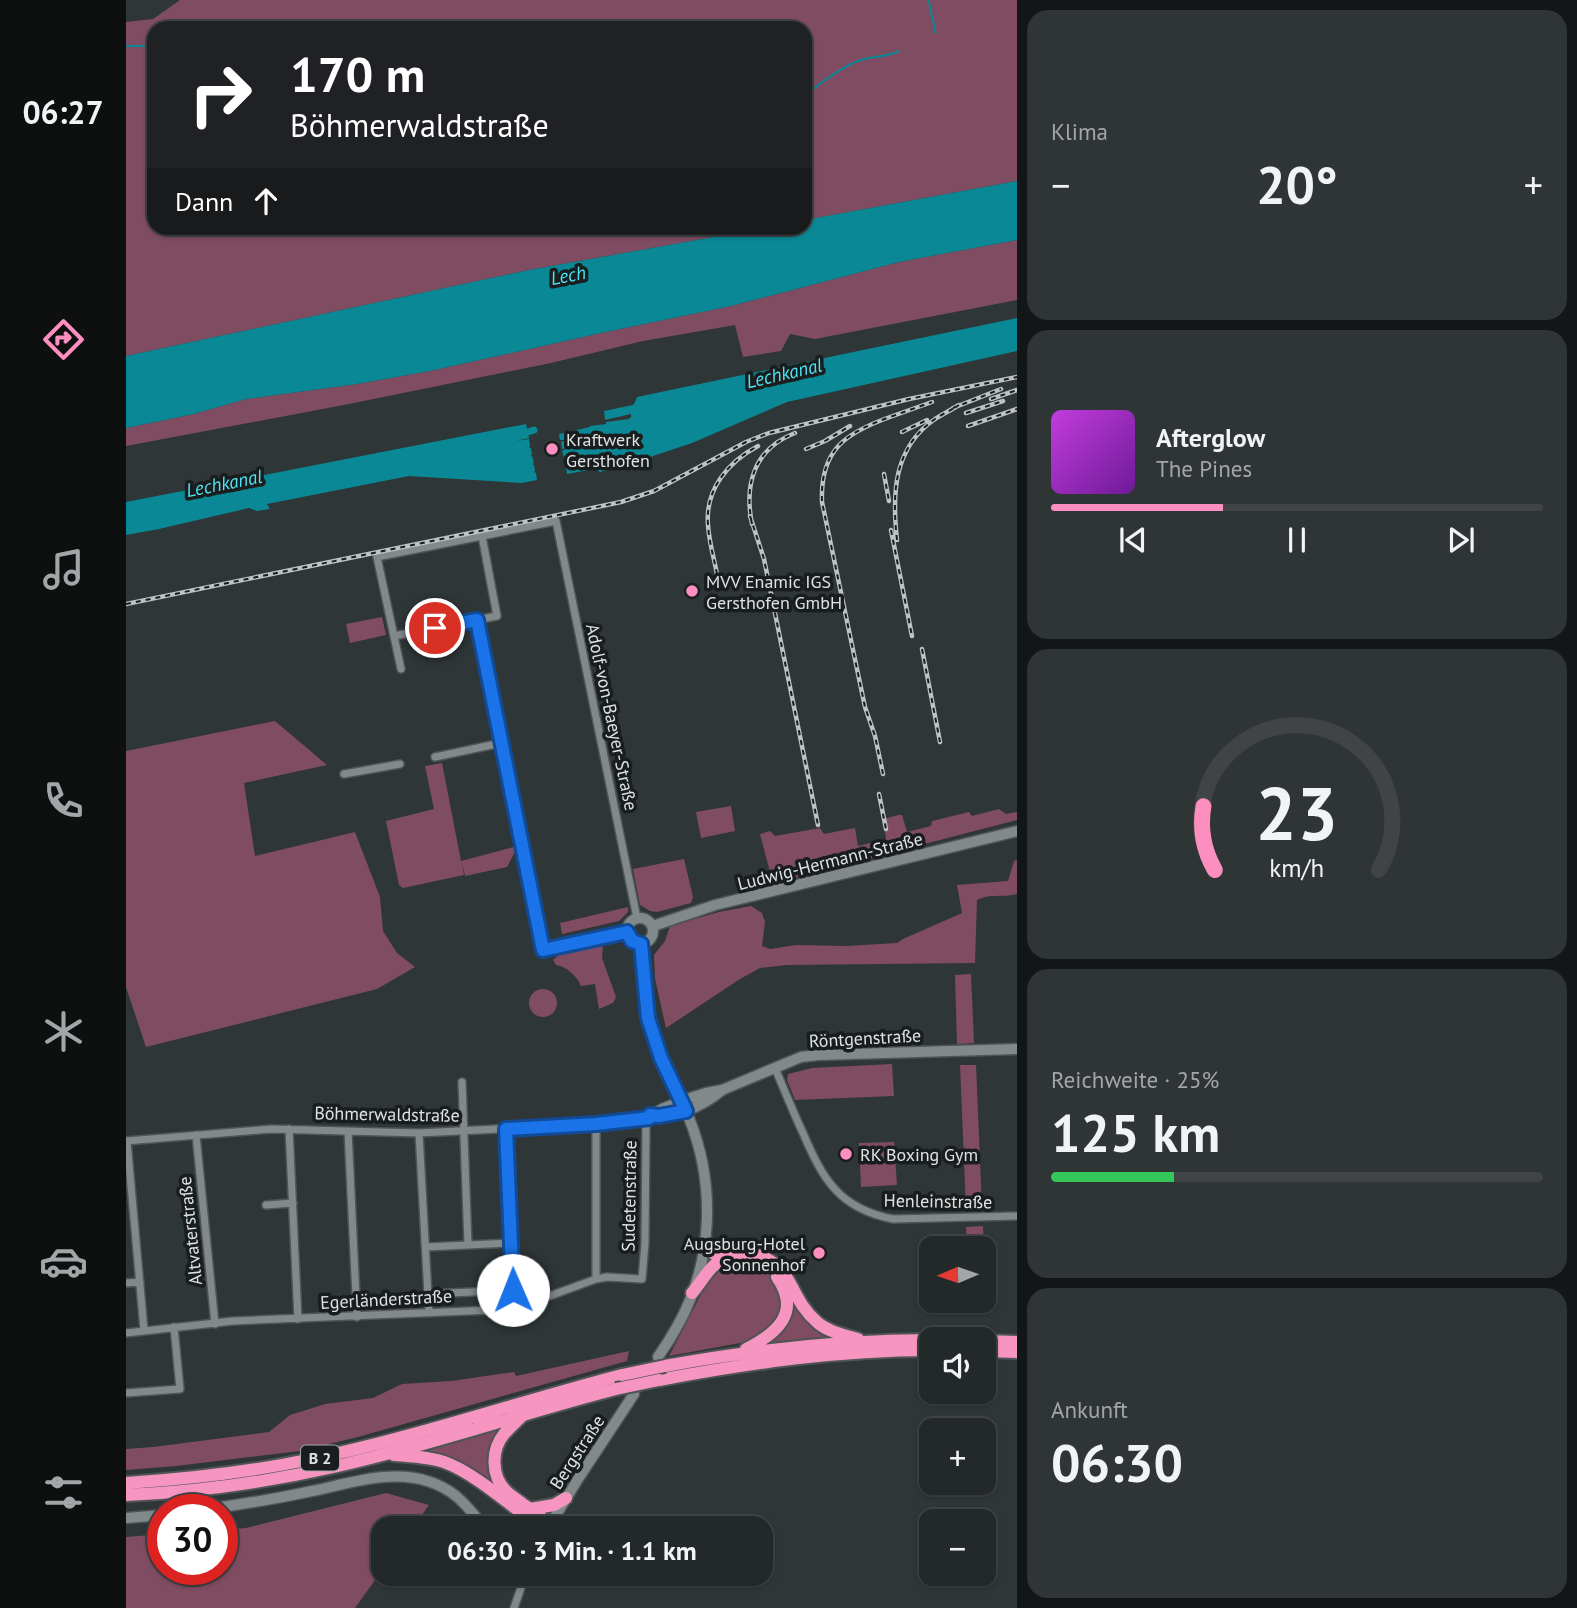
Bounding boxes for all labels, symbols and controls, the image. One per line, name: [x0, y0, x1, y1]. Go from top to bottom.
text: 170 m: [290, 42, 425, 106]
icon: right: [175, 49, 266, 140]
text: 06:27: [22, 91, 104, 133]
text: Böhmerwaldstraße: [290, 104, 549, 146]
text: Klima: [1051, 117, 1108, 146]
text: 20°: [1256, 151, 1338, 218]
text: −: [1051, 160, 1070, 209]
text: +: [1524, 160, 1543, 209]
icon: ahead: [247, 182, 285, 220]
text: Dann: [175, 185, 233, 218]
water label: Lech: [548, 260, 588, 290]
icon: directions: [39, 315, 88, 364]
water label: Lechkanal: [744, 353, 824, 393]
text: Afterglow: [1156, 421, 1265, 454]
place label: Kraftwerk Gersthofen: [566, 428, 650, 472]
marker: Kraftwerk Gersthofen: [544, 441, 560, 457]
text: The Pines: [1156, 454, 1252, 483]
water label: Lechkanal: [184, 464, 264, 502]
icon: previous: [1114, 521, 1152, 559]
icon: pause: [1278, 521, 1316, 559]
icon: next: [1442, 521, 1480, 559]
icon: music: [39, 545, 88, 594]
place label: MVV Enamic IGS Gersthofen GmbH: [706, 570, 842, 614]
marker: MVV Enamic IGS Gersthofen GmbH: [684, 583, 700, 599]
pin: [405, 598, 465, 658]
icon: arrive: [416, 609, 454, 647]
street label: Adolf-von-Baeyer-Straße: [581, 621, 643, 813]
text: 23: [1256, 766, 1338, 860]
icon: phone: [39, 776, 88, 825]
street label: Ludwig-Hermann-Straße: [735, 827, 925, 895]
text: km/h: [1270, 852, 1324, 884]
icon: climate: [39, 1007, 88, 1056]
street label: Röntgenstraße: [808, 1024, 922, 1052]
text: Reichweite · 25%: [1051, 1065, 1219, 1094]
text: 125 km: [1051, 1099, 1220, 1166]
street label: Böhmerwaldstraße: [314, 1101, 460, 1127]
street label: Sudetenstraße: [617, 1140, 641, 1252]
place label: RK Boxing Gym: [860, 1143, 978, 1166]
marker: RK Boxing Gym: [838, 1146, 854, 1162]
street label: Altvaterstraße: [173, 1176, 207, 1286]
street label: Henleinstraße: [883, 1189, 993, 1213]
place label: Augsburg-Hotel Sonnenhof: [684, 1232, 806, 1276]
north arrow: [919, 1236, 996, 1312]
map controls: [919, 1236, 996, 1586]
icon: car: [39, 1237, 88, 1286]
marker: Augsburg-Hotel Sonnenhof: [811, 1245, 827, 1261]
position arrow: [476, 1253, 550, 1327]
street label: Egerländerstraße: [319, 1284, 453, 1314]
button: sound: [919, 1327, 996, 1404]
text: Ankunft: [1051, 1395, 1128, 1424]
street label: Bergstraße: [544, 1411, 610, 1493]
button: +: [919, 1418, 996, 1495]
text: 06:30: [1051, 1429, 1183, 1496]
road number: B 2: [301, 1446, 339, 1470]
icon: filters: [39, 1468, 88, 1517]
speed limit sign: 30: [147, 1494, 238, 1585]
button: −: [919, 1509, 996, 1586]
text: 06:30 · 3 Min. · 1.1 km: [447, 1534, 697, 1567]

